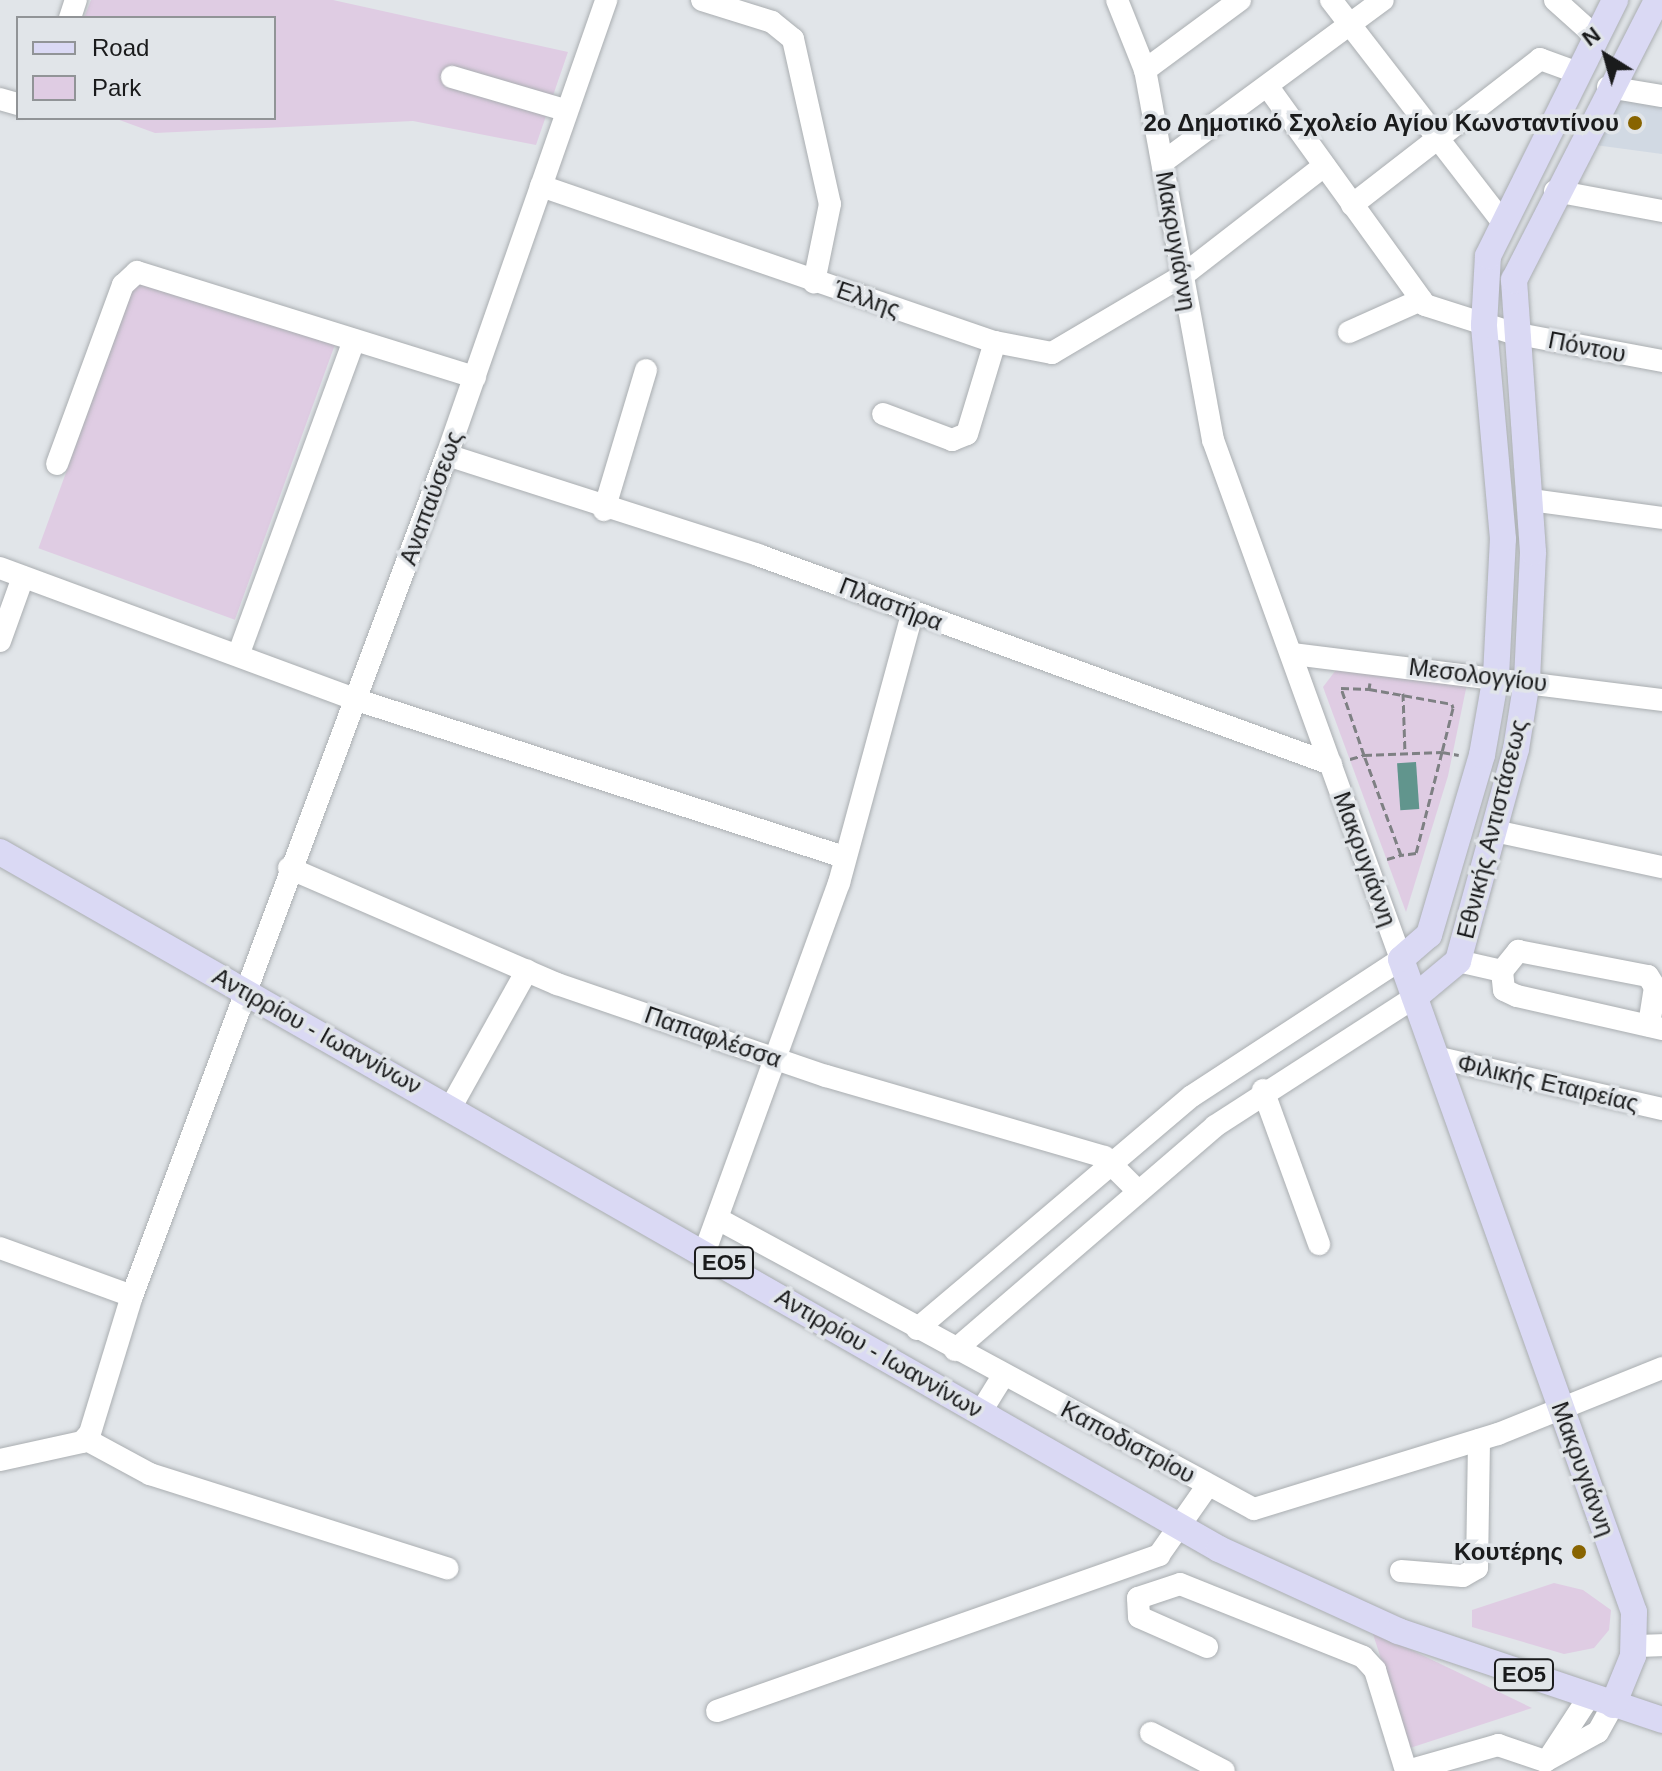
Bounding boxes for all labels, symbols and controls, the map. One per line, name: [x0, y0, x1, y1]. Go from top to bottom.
legend: [16, 16, 276, 120]
north arrow: [1566, 16, 1646, 96]
text: N: [1577, 22, 1605, 51]
text: Road: [92, 34, 149, 61]
text: Park: [92, 74, 141, 101]
place label: 2ο Δημοτικό Σχολείο Αγίου Κωνσταντίνου: [1142, 109, 1619, 137]
marker: 2ο Δημοτικό Σχολείο Αγίου Κωνσταντίνου: [1626, 114, 1644, 132]
street label: Μακρυγιάννη: [1150, 169, 1202, 313]
street label: Έλλης: [830, 274, 904, 324]
street label: Πόντου: [1546, 325, 1628, 369]
street label: Αναπαύσεως: [393, 427, 469, 569]
street label: Πλαστήρα: [835, 571, 947, 637]
street label: Μεσολογγίου: [1407, 652, 1549, 698]
street label: Εθνικής Αντιστάσεως: [1451, 716, 1533, 942]
street label: Μακρυγιάννη: [1327, 788, 1403, 930]
street label: Αντιρρίου - Ιωαννίνων: [208, 962, 426, 1100]
street label: Παπαφλέσσα: [641, 1000, 785, 1074]
street label: Φιλικής Εταιρείας: [1455, 1048, 1641, 1118]
road number: ΕΟ5: [692, 1245, 756, 1281]
street label: Αντιρρίου - Ιωαννίνων: [770, 1282, 988, 1424]
street label: Καποδιστρίου: [1056, 1395, 1200, 1489]
street label: Μακρυγιάννη: [1545, 1398, 1621, 1540]
place label: Κουτέρης: [1454, 1538, 1563, 1566]
marker: Κουτέρης: [1570, 1543, 1588, 1561]
road number: ΕΟ5: [1492, 1657, 1556, 1693]

